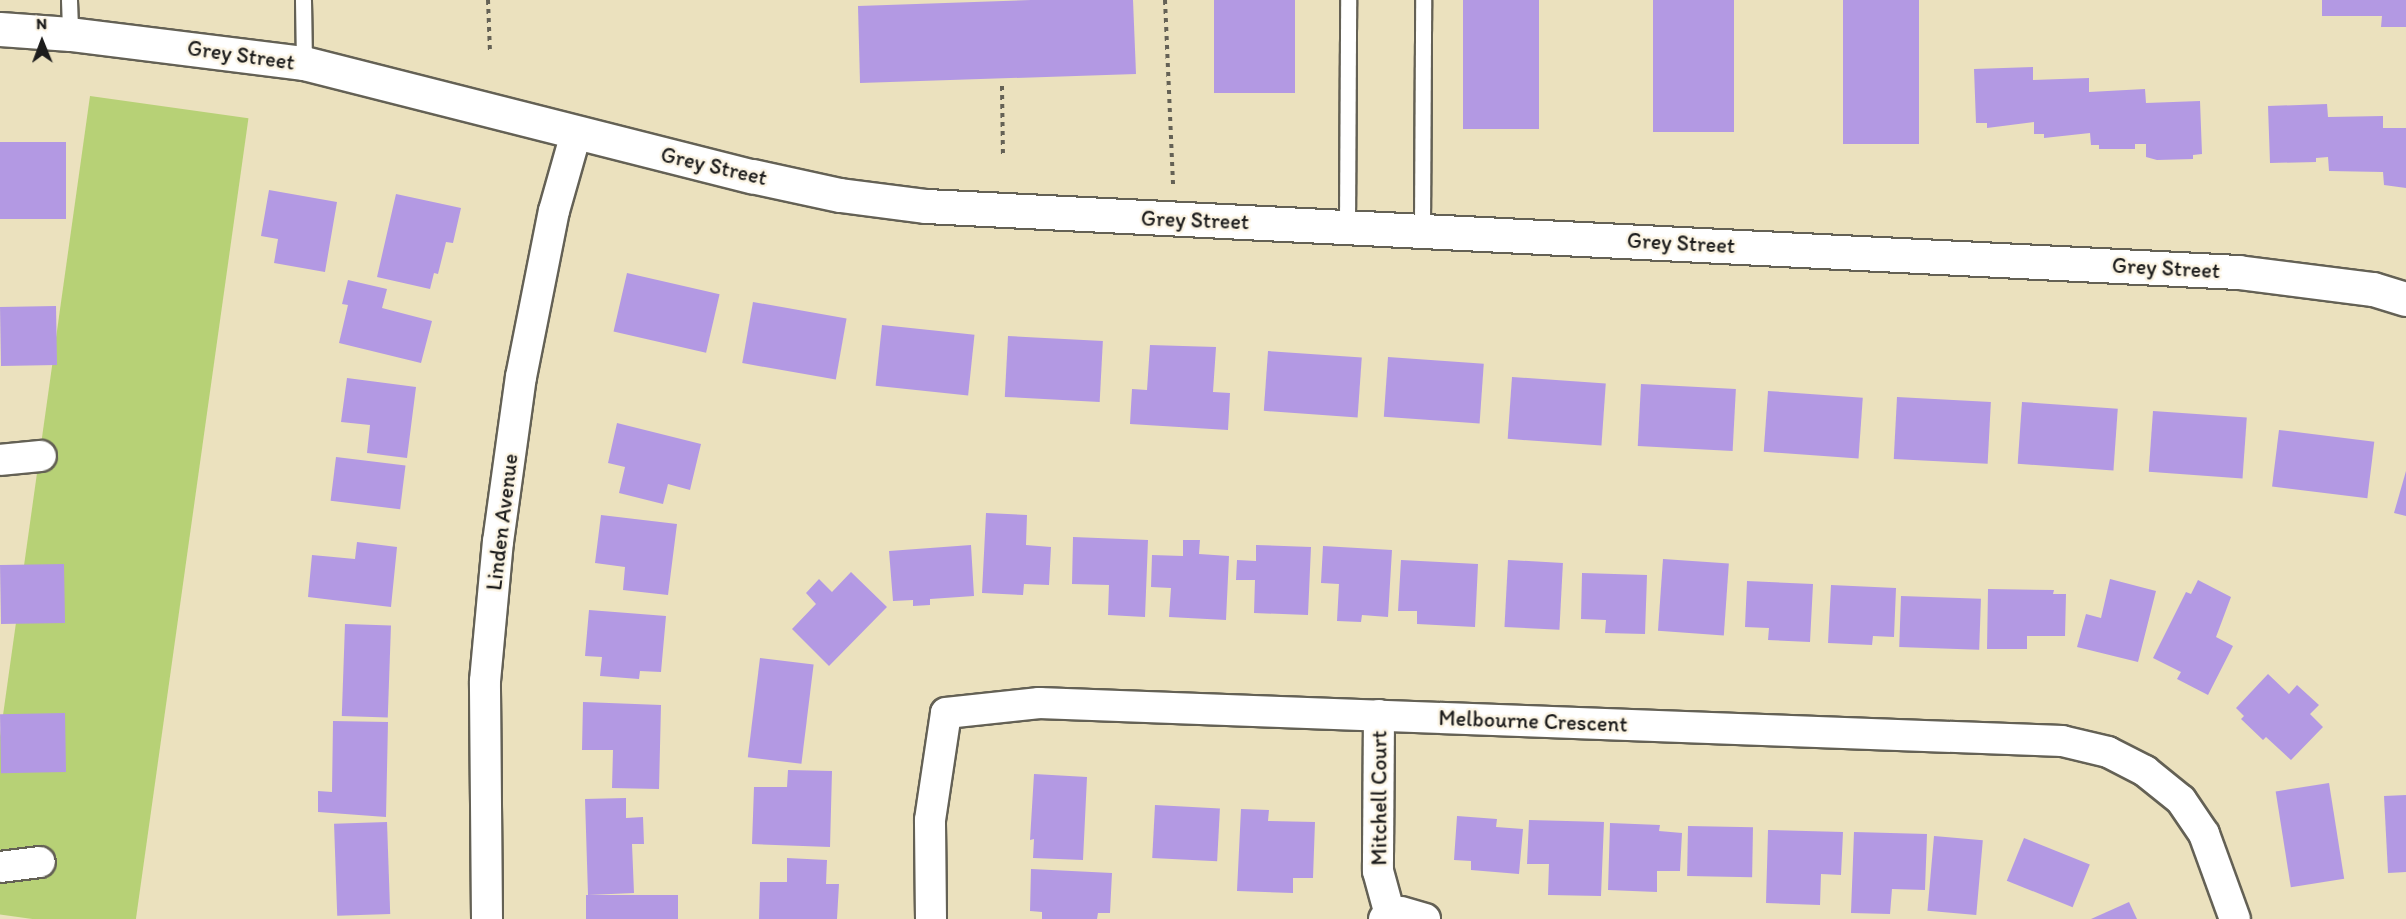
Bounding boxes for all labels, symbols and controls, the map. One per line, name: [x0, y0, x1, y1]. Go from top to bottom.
north arrow: [12, 12, 72, 72]
text: N: [36, 14, 47, 33]
street label: Grey Street: [186, 34, 296, 76]
street label: Grey Street: [659, 141, 769, 191]
street label: Grey Street: [1141, 205, 1249, 235]
street label: Grey Street: [1626, 227, 1736, 259]
street label: Grey Street: [2111, 252, 2221, 284]
street label: Linden Avenue: [481, 452, 523, 592]
street label: Melbourne Crescent: [1438, 704, 1628, 738]
street label: Mitchell Court: [1366, 730, 1392, 866]

